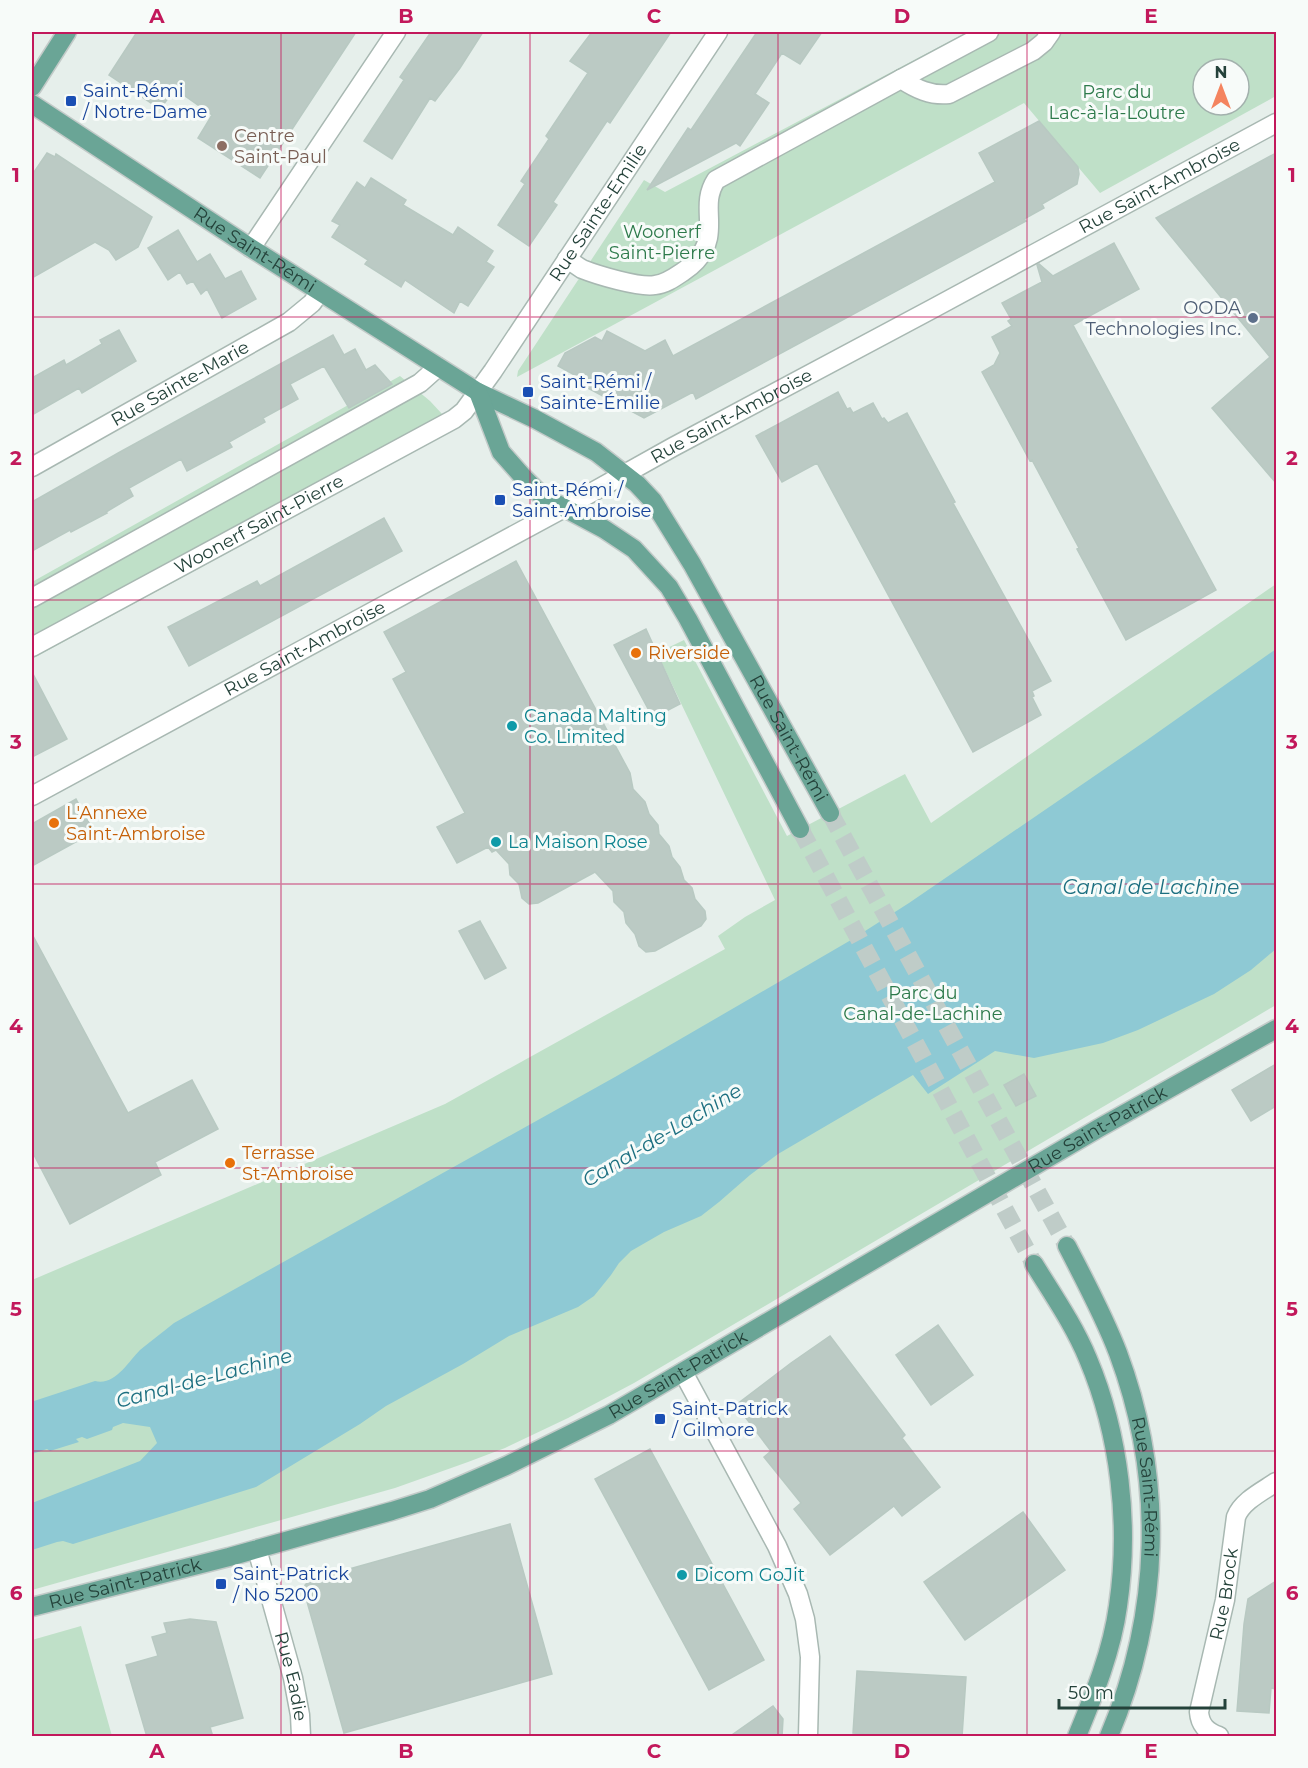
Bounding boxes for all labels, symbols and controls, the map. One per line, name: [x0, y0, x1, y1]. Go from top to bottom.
text: A: [148, 4, 165, 28]
text: B: [398, 4, 414, 28]
text: C: [647, 4, 662, 28]
text: D: [894, 4, 910, 28]
text: E: [1144, 4, 1158, 28]
north arrow: [1191, 57, 1251, 117]
text: N: [1215, 63, 1227, 82]
place label: Saint-Rémi / Notre-Dame: [82, 80, 207, 123]
park label: Parc du Lac-à-la-Loutre: [1049, 81, 1186, 124]
marker: Saint-Rémi / Notre-Dame: [64, 94, 78, 108]
place label: Centre Saint-Paul: [234, 125, 327, 168]
street label: Rue Saint-Ambroise: [1075, 133, 1244, 239]
marker: Centre Saint-Paul: [215, 139, 229, 153]
street label: Rue Sainte-Emilie: [544, 139, 652, 286]
text: 1: [12, 163, 20, 187]
text: 1: [1288, 163, 1296, 187]
street label: Rue Saint-Rémi: [189, 202, 320, 297]
park label: Woonerf Saint-Pierre: [609, 221, 715, 264]
place label: OODA Technologies Inc.: [1086, 297, 1241, 340]
marker: OODA Technologies Inc.: [1246, 311, 1260, 325]
street label: Rue Sainte-Marie: [107, 336, 253, 431]
street label: Rue Saint-Ambroise: [647, 364, 816, 468]
place label: Saint-Rémi / Sainte-Émilie: [540, 371, 660, 414]
marker: Saint-Rémi / Sainte-Émilie: [521, 385, 535, 399]
text: 2: [10, 446, 22, 470]
text: 2: [1286, 446, 1298, 470]
street label: Woonerf Saint-Pierre: [171, 470, 348, 579]
place label: Saint-Rémi / Saint-Ambroise: [512, 479, 652, 522]
marker: Saint-Rémi / Saint-Ambroise: [493, 493, 507, 507]
street label: Rue Saint-Ambroise: [220, 596, 389, 701]
place label: Riverside: [648, 642, 730, 664]
marker: Riverside: [629, 646, 643, 660]
street label: Rue Saint-Rémi: [745, 671, 832, 805]
place label: Canada Malting Co. Limited: [524, 705, 667, 748]
marker: Canada Malting Co. Limited: [505, 719, 519, 733]
text: 3: [9, 730, 22, 754]
text: 3: [1285, 730, 1298, 754]
place label: L'Annexe Saint-Ambroise: [66, 802, 206, 845]
marker: L'Annexe Saint-Ambroise: [47, 816, 61, 830]
place label: La Maison Rose: [508, 831, 648, 853]
marker: La Maison Rose: [489, 835, 503, 849]
water label: Canal de Lachine: [1063, 875, 1239, 899]
park label: Parc du Canal-de-Lachine: [843, 982, 1003, 1025]
text: 4: [9, 1014, 23, 1038]
text: 4: [1285, 1014, 1299, 1038]
water label: Canal-de-Lachine: [578, 1078, 746, 1192]
street label: Rue Saint-Patrick: [1024, 1081, 1171, 1178]
place label: Terrasse St-Ambroise: [242, 1142, 354, 1185]
marker: Terrasse St-Ambroise: [223, 1156, 237, 1170]
text: 5: [10, 1297, 22, 1321]
text: 5: [1286, 1297, 1298, 1321]
street label: Rue Saint-Patrick: [605, 1325, 751, 1424]
water label: Canal-de-Lachine: [113, 1343, 295, 1413]
place label: Saint-Patrick / Gilmore: [671, 1398, 788, 1441]
marker: Saint-Patrick / Gilmore: [653, 1412, 667, 1426]
street label: Rue Saint-Rémi: [1127, 1414, 1162, 1558]
street label: Rue Brock: [1205, 1546, 1243, 1642]
street label: Rue Saint-Patrick: [46, 1553, 204, 1613]
place label: Saint-Patrick / No 5200: [232, 1563, 349, 1606]
place label: Dicom GoJit: [694, 1564, 805, 1586]
marker: Dicom GoJit: [675, 1568, 689, 1582]
marker: Saint-Patrick / No 5200: [214, 1577, 228, 1591]
text: 6: [10, 1581, 23, 1605]
text: 6: [1286, 1581, 1299, 1605]
street label: Rue Eadie: [270, 1629, 311, 1722]
scale bar: [1059, 1672, 1226, 1710]
text: 50 m: [1068, 1682, 1114, 1704]
text: A: [148, 1739, 165, 1763]
text: B: [398, 1739, 414, 1763]
text: C: [647, 1739, 662, 1763]
text: D: [894, 1739, 910, 1763]
text: E: [1144, 1739, 1158, 1763]

